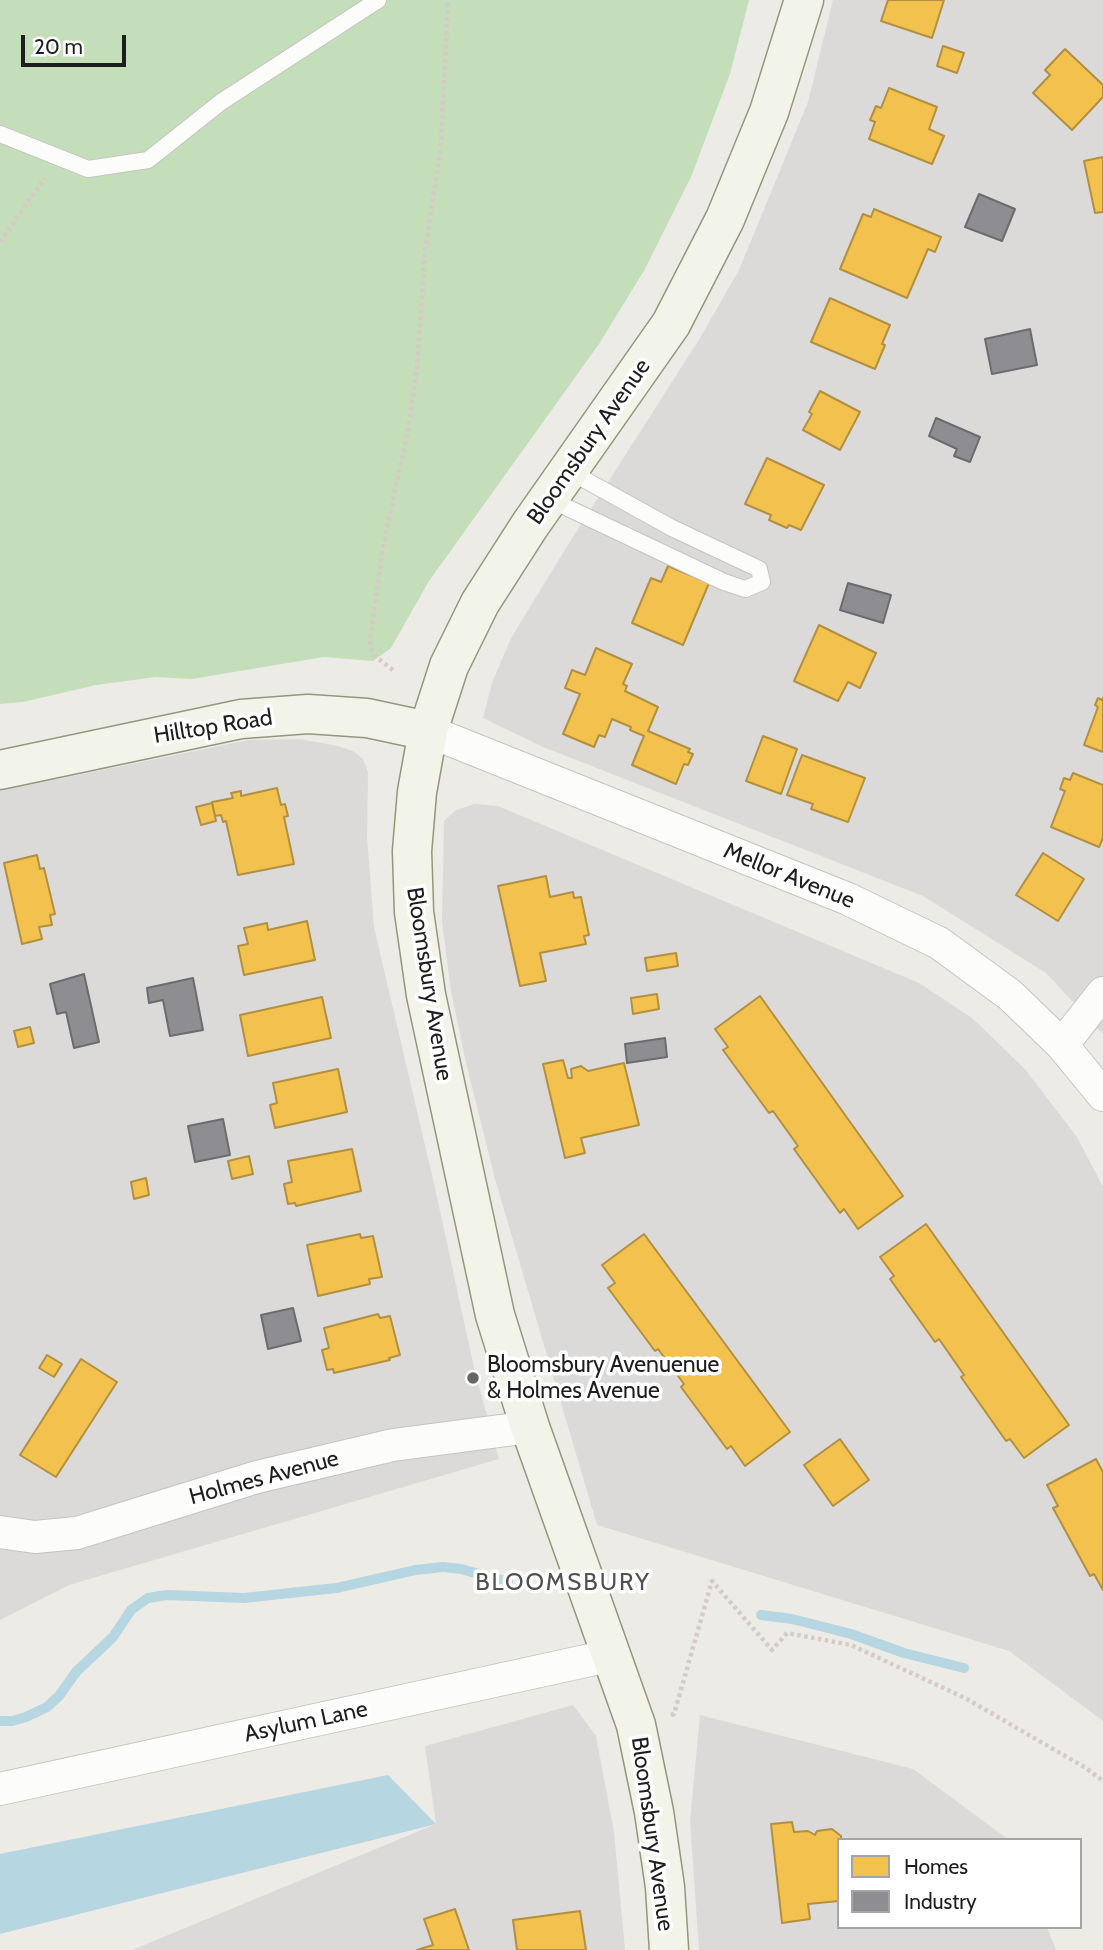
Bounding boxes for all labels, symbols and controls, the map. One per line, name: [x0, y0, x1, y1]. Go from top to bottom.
scale bar: [24, 21, 130, 65]
text: 20 m: [34, 34, 83, 59]
street label: Bloomsbury Avenue: [522, 354, 656, 530]
street label: Hilltop Road: [152, 704, 274, 750]
street label: Mellor Avenue: [719, 837, 859, 915]
street label: Bloomsbury Avenue: [400, 885, 458, 1083]
place label: Bloomsbury Avenuenue & Holmes Avenue: [487, 1351, 719, 1405]
marker: Bloomsbury Avenuenue & Holmes Avenue: [465, 1370, 481, 1386]
street label: Holmes Avenue: [186, 1445, 342, 1511]
district label: BLOOMSBURY: [476, 1569, 650, 1597]
street label: Asylum Lane: [242, 1695, 370, 1749]
street label: Bloomsbury Avenue: [625, 1735, 679, 1933]
legend: [837, 1838, 1082, 1929]
text: Homes: [904, 1854, 968, 1879]
text: Industry: [904, 1889, 977, 1914]

